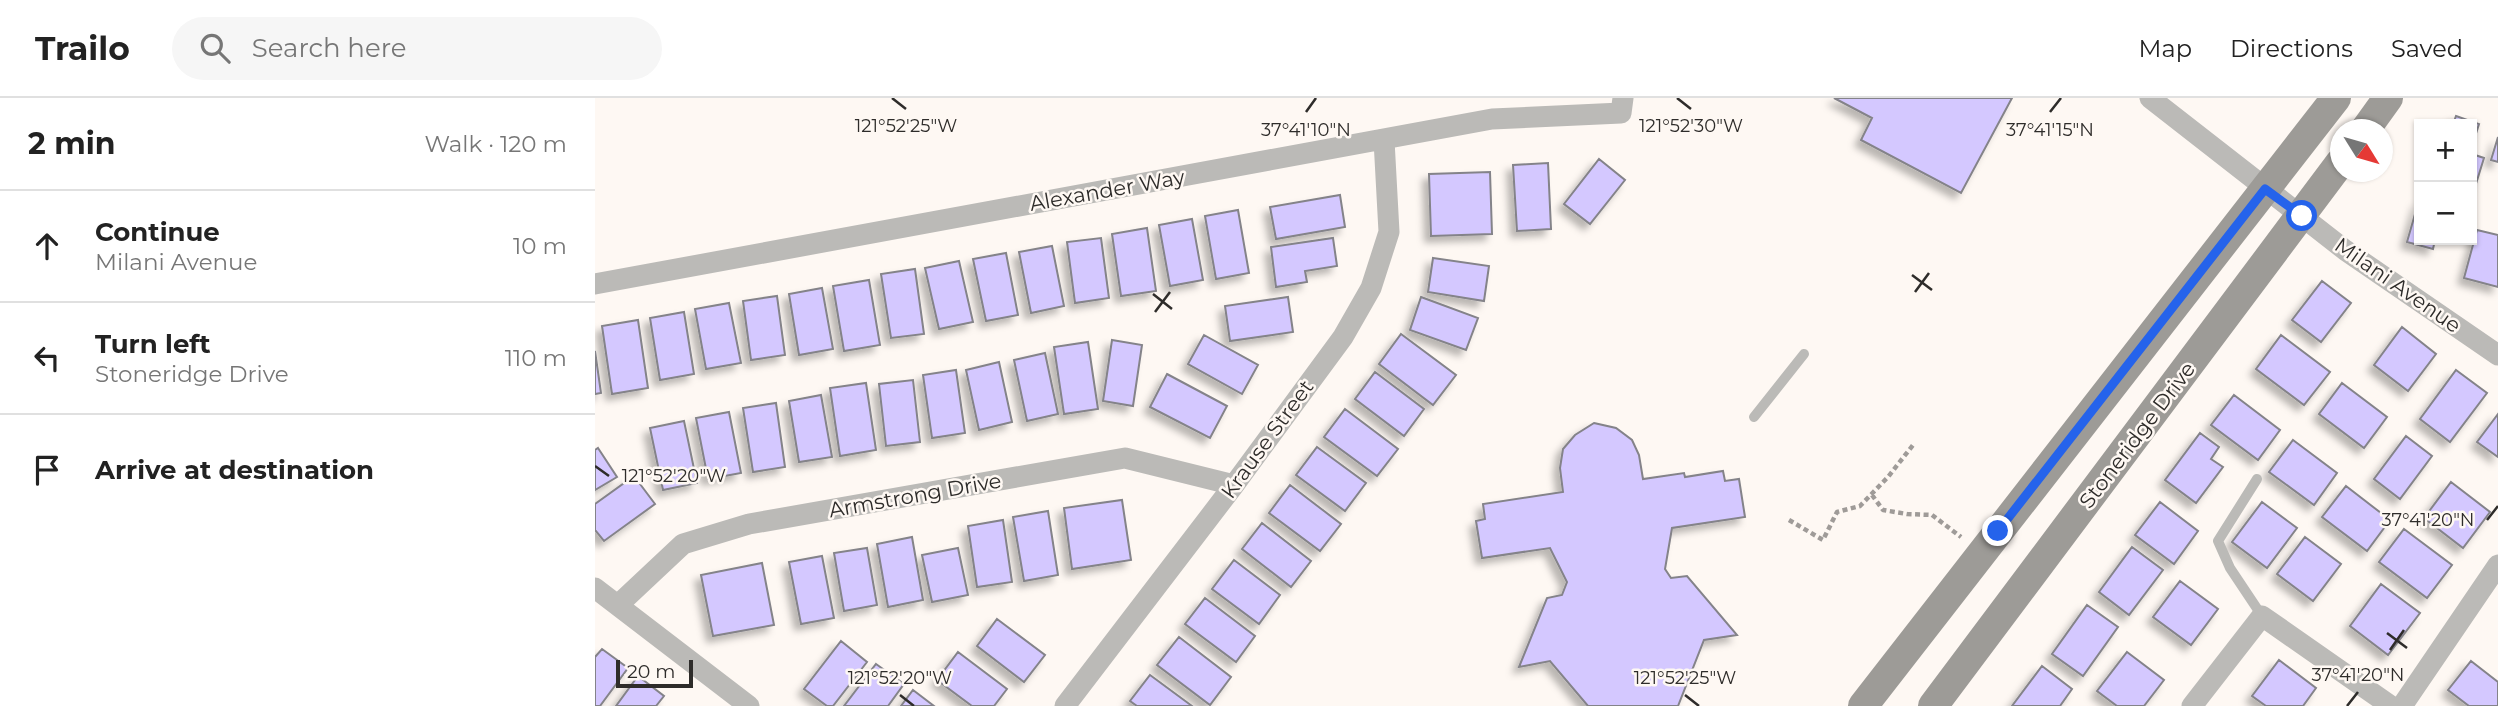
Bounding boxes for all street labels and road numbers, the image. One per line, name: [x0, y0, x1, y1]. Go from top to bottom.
street label: Alexander Way: [1027, 164, 1187, 216]
street label: Milani Avenue: [2330, 232, 2466, 338]
street label: Stoneridge Drive: [2074, 357, 2200, 513]
street label: Krause Street: [1216, 375, 1318, 503]
street label: Armstrong Drive: [827, 468, 1003, 522]

